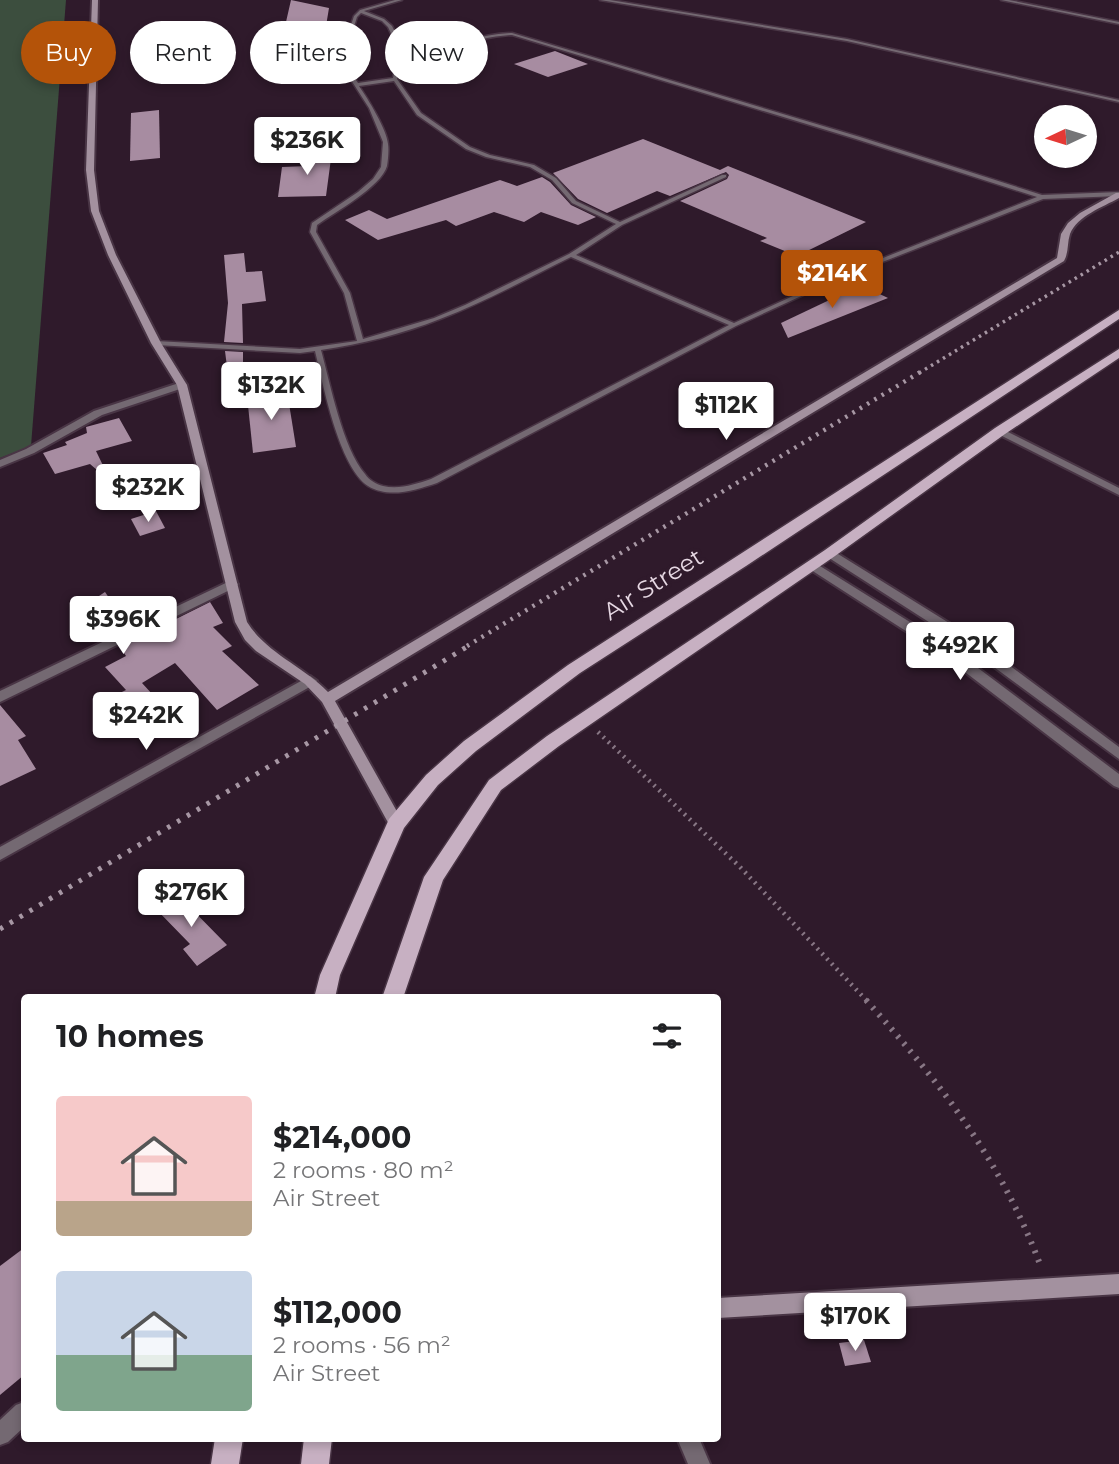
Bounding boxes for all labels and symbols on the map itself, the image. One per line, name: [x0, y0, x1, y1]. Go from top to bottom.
north arrow: [1034, 105, 1097, 168]
pin: $236K: [258, 118, 356, 177]
pin: $214K: [783, 250, 881, 310]
pin: $132K: [222, 362, 320, 422]
pin: $112K: [677, 382, 775, 442]
pin: $232K: [99, 464, 197, 524]
street label: Air Street: [598, 542, 708, 626]
pin: $396K: [74, 596, 172, 656]
pin: $492K: [911, 622, 1009, 682]
pin: $242K: [97, 692, 195, 752]
pin: $276K: [142, 870, 240, 929]
pin: $170K: [806, 1294, 904, 1353]

